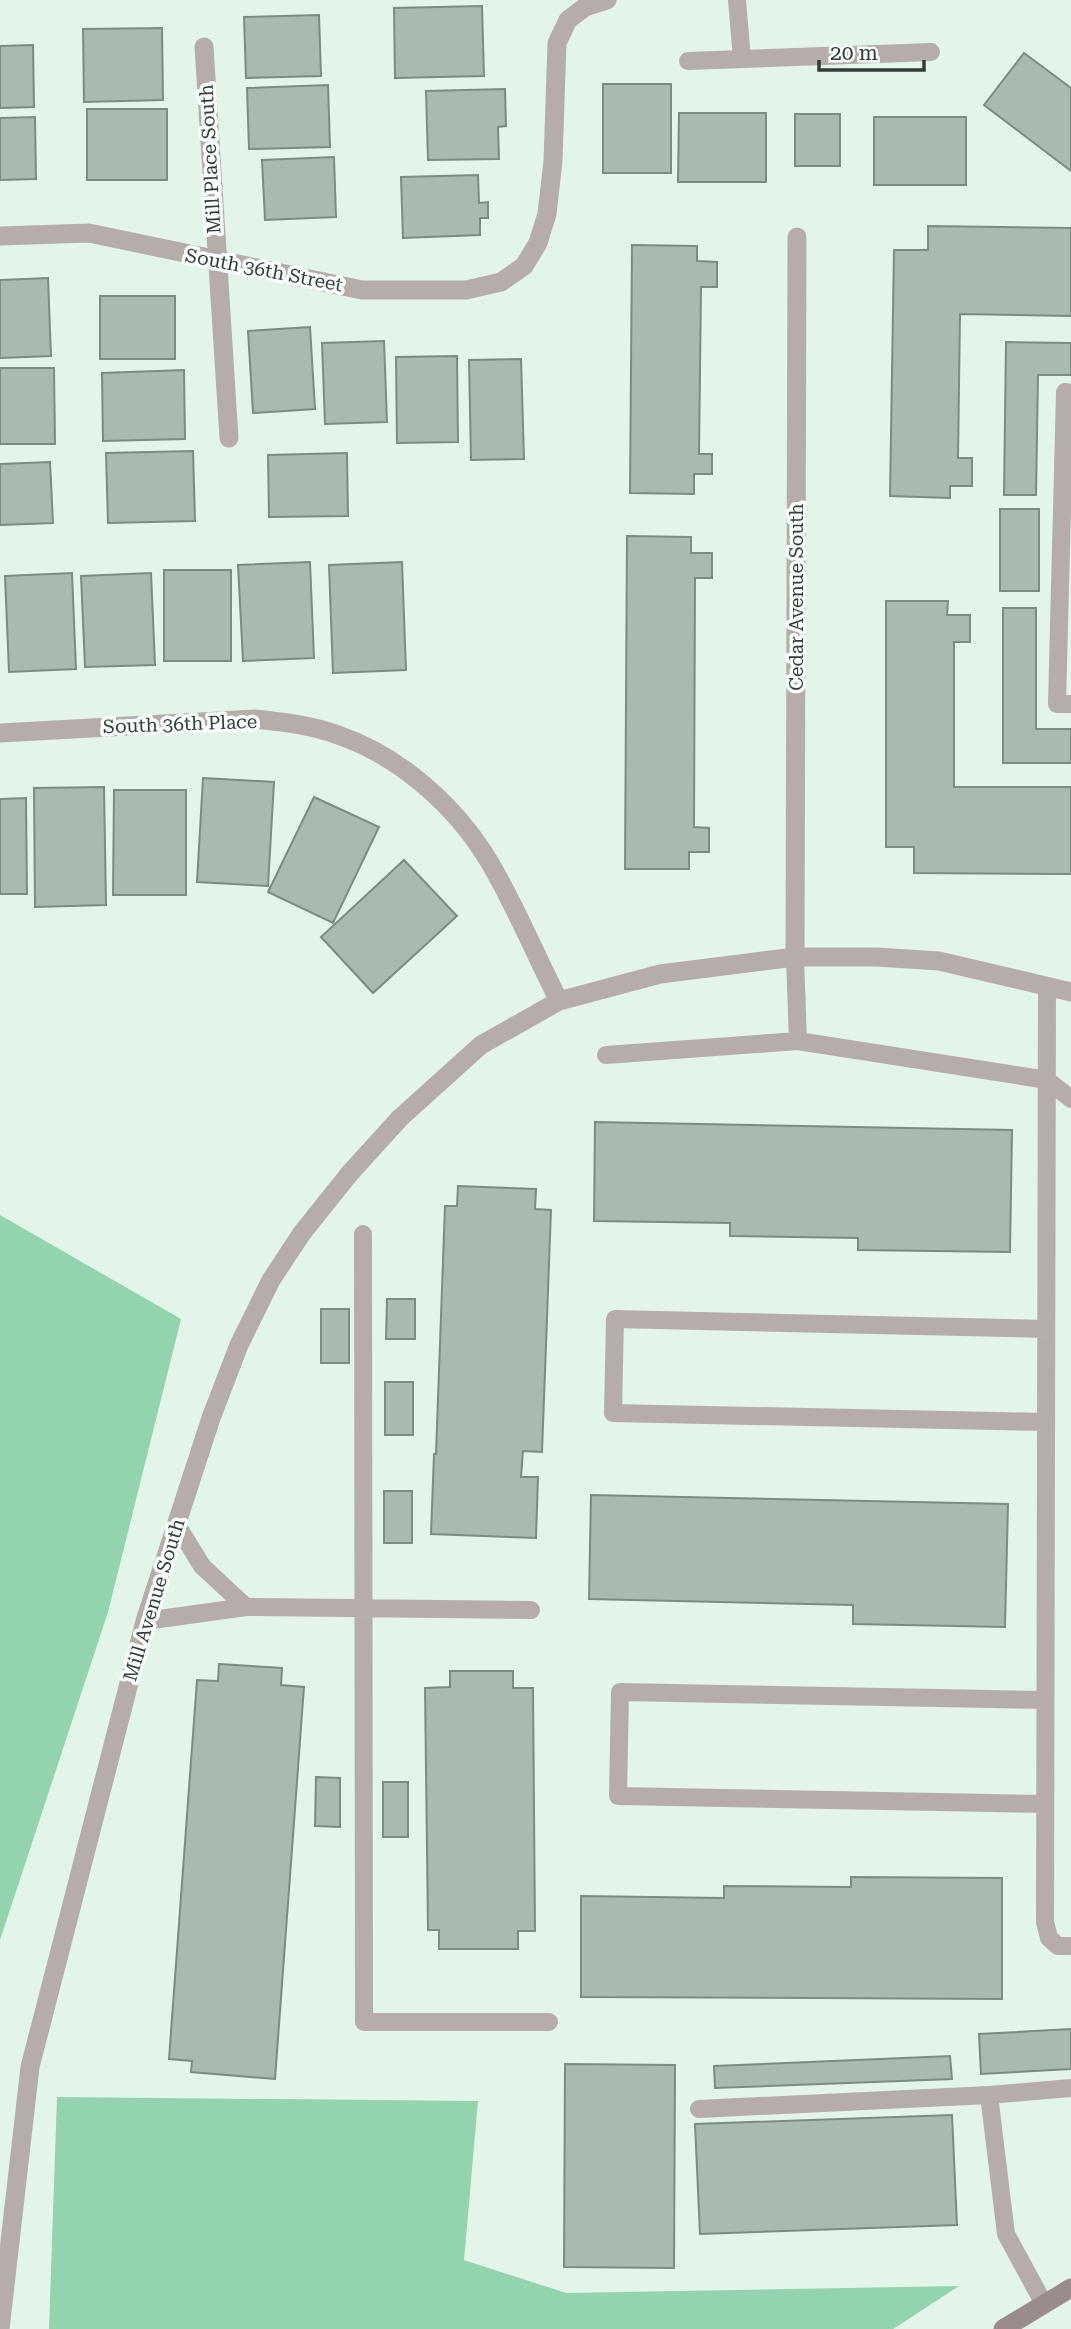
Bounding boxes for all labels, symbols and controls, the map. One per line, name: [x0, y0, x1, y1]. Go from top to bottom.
scale bar: [819, 28, 924, 72]
text: 20 m: [830, 41, 878, 65]
street label: Mill Place South: [195, 84, 225, 234]
street label: South 36th Street: [183, 243, 345, 297]
street label: Cedar Avenue South: [785, 503, 808, 691]
street label: South 36th Place: [102, 710, 258, 738]
street label: Mill Avenue South: [118, 1516, 190, 1684]

